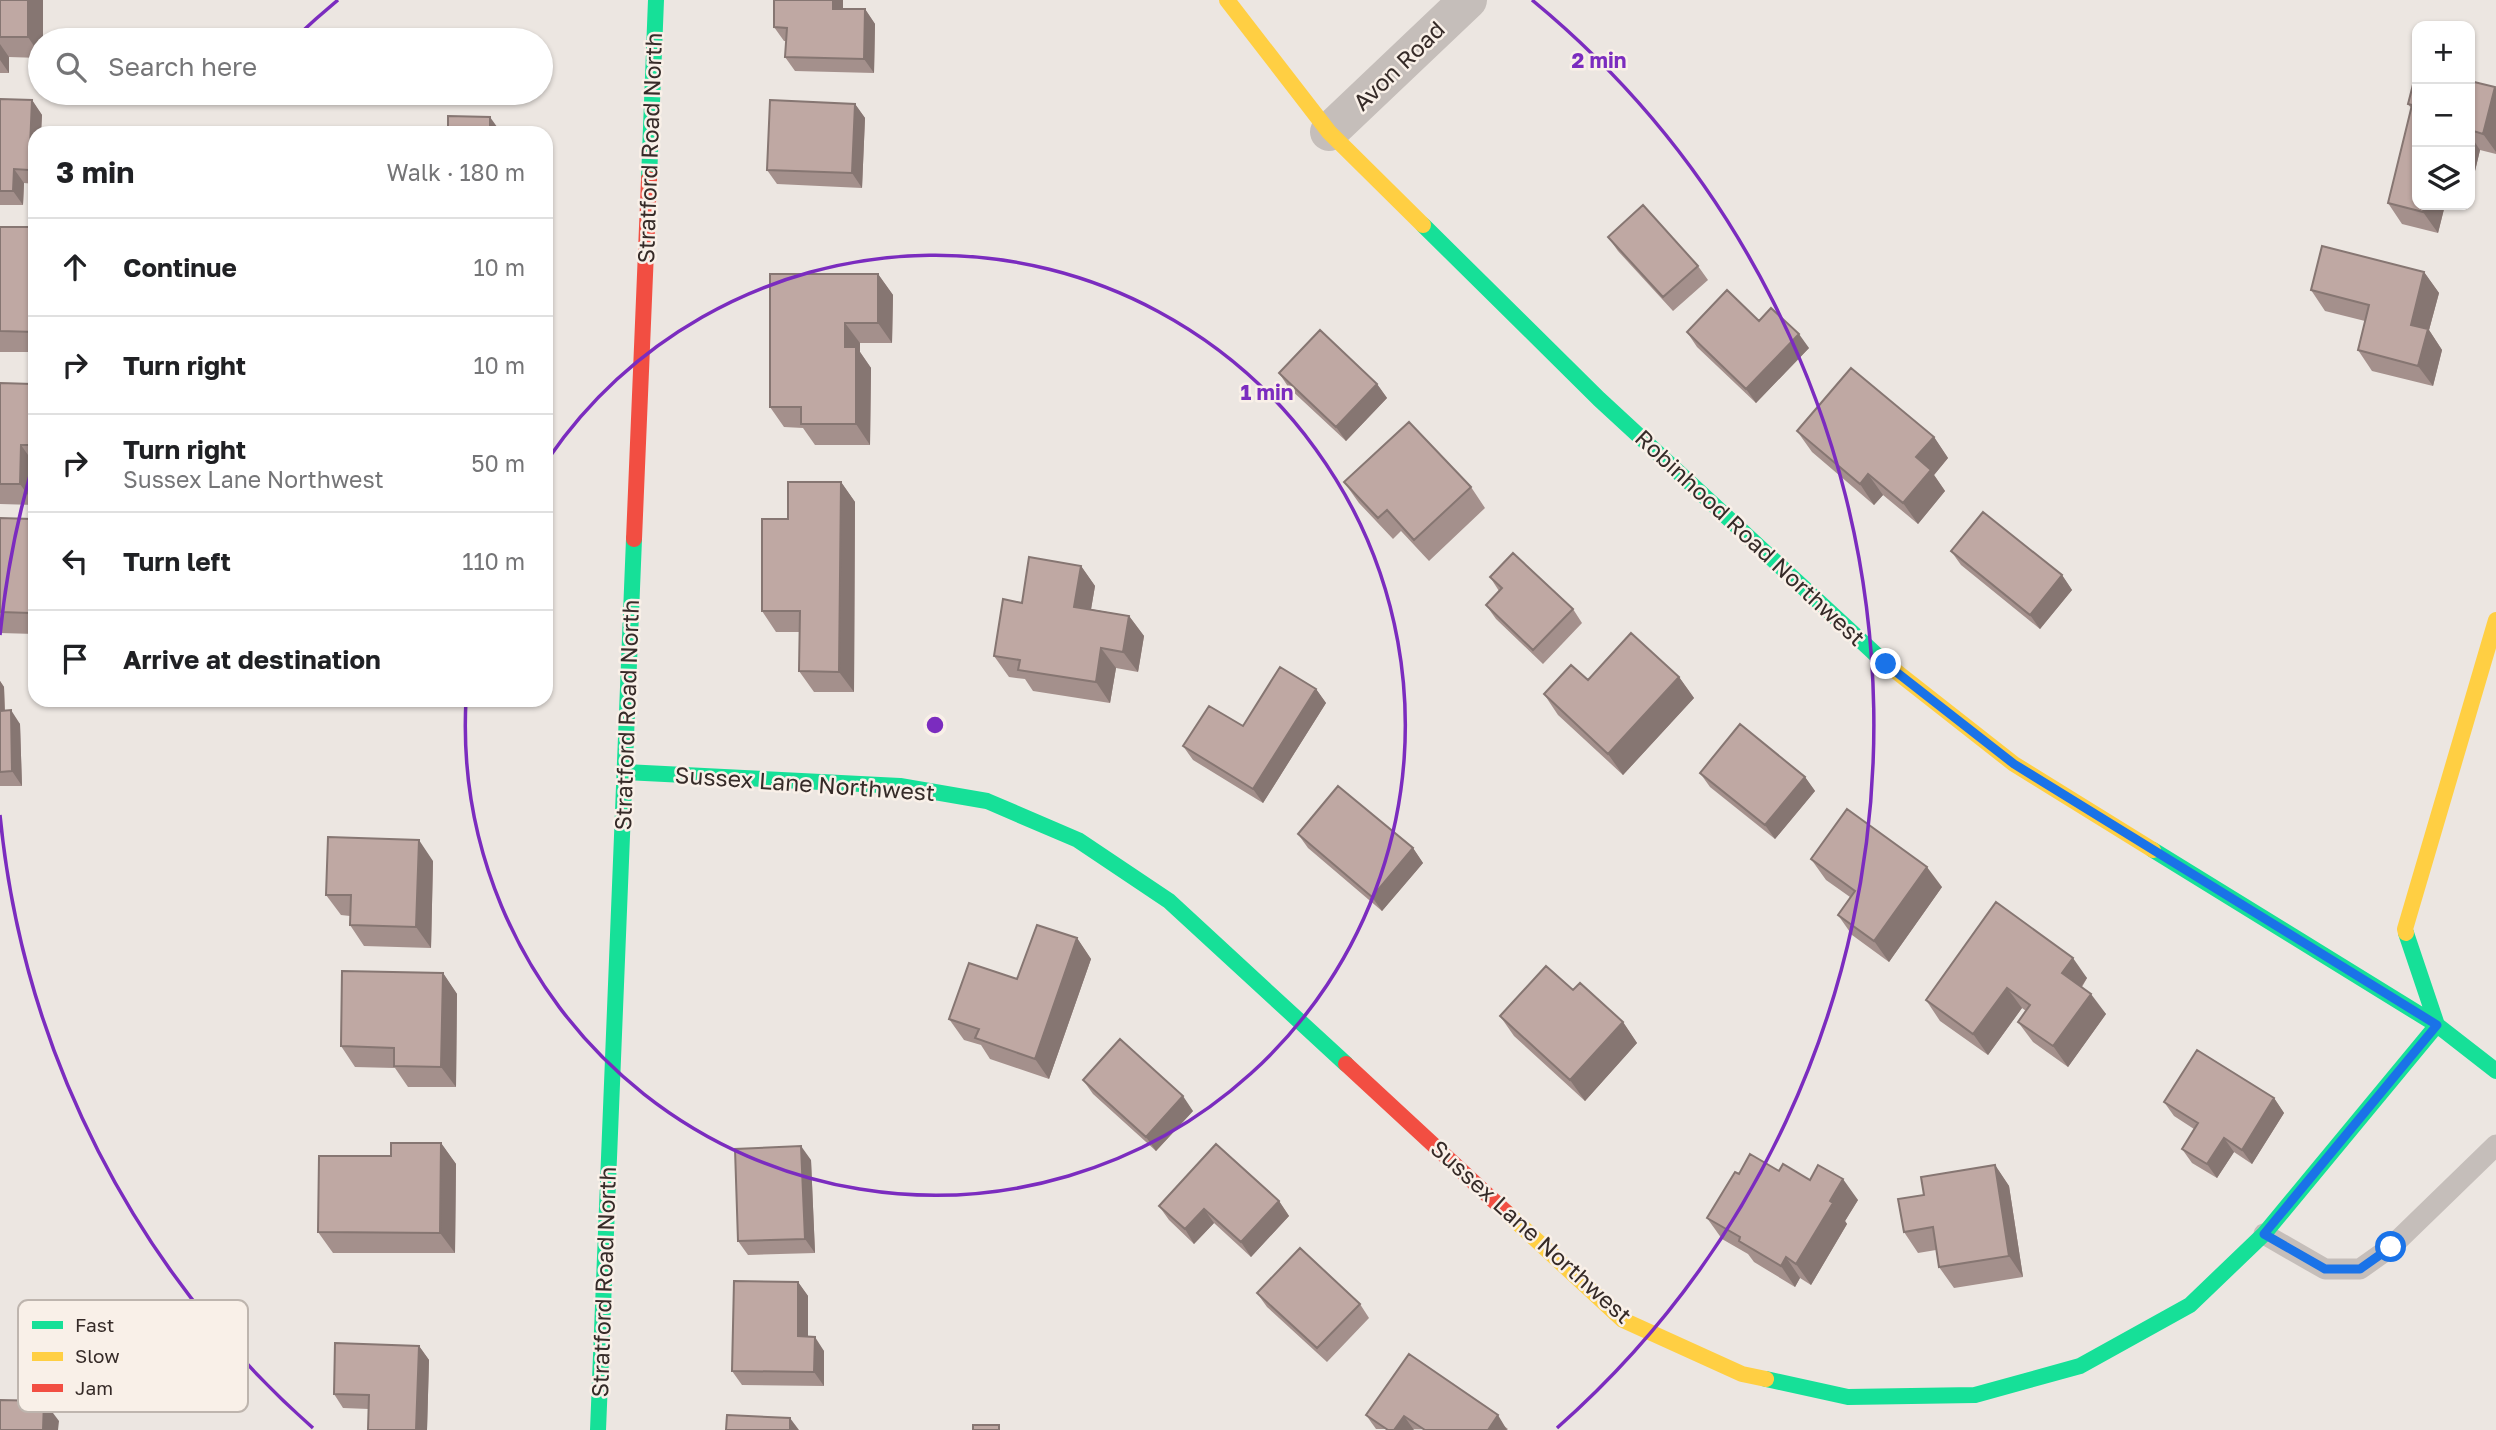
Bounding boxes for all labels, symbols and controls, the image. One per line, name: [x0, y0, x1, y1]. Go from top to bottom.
street label: Avon Road: [1347, 15, 1450, 116]
map controls: [2412, 21, 2475, 210]
button: +: [2412, 21, 2475, 84]
search box: [28, 28, 553, 105]
street label: Stratford Road North: [631, 32, 667, 264]
text: 2 min: [1572, 47, 1626, 73]
icon: search: [52, 48, 90, 86]
text: Search here: [108, 51, 257, 82]
button: −: [2412, 84, 2475, 147]
button: layers: [2412, 147, 2475, 210]
text: 3 min: [56, 154, 134, 190]
text: Walk · 180 m: [387, 158, 525, 186]
icon: ahead: [56, 248, 94, 286]
text: Continue: [123, 252, 237, 283]
text: 10 m: [473, 253, 525, 281]
icon: right: [56, 346, 94, 384]
text: Turn right: [123, 350, 246, 381]
text: 10 m: [473, 351, 525, 379]
text: 1 min: [1241, 379, 1293, 405]
street label: Robinhood Road Northwest: [1630, 423, 1872, 651]
text: Turn right: [123, 434, 246, 465]
icon: right: [56, 444, 94, 482]
text: 50 m: [471, 449, 525, 477]
text: Sussex Lane Northwest: [123, 465, 384, 493]
icon: left: [56, 542, 94, 580]
text: Turn left: [123, 546, 231, 577]
text: 110 m: [462, 547, 525, 575]
street label: Stratford Road North: [608, 599, 644, 831]
icon: arrive: [56, 640, 94, 678]
text: Arrive at destination: [123, 644, 381, 675]
route end: [1870, 648, 1901, 679]
centre of rings: [923, 713, 947, 737]
street label: Sussex Lane Northwest: [674, 760, 936, 806]
street label: Sussex Lane Northwest: [1425, 1134, 1638, 1329]
street label: Stratford Road North: [585, 1166, 621, 1398]
route start: [2375, 1231, 2406, 1262]
legend: [18, 1300, 248, 1412]
text: Fast: [75, 1313, 114, 1336]
text: Slow: [75, 1344, 120, 1367]
text: Jam: [75, 1376, 113, 1399]

